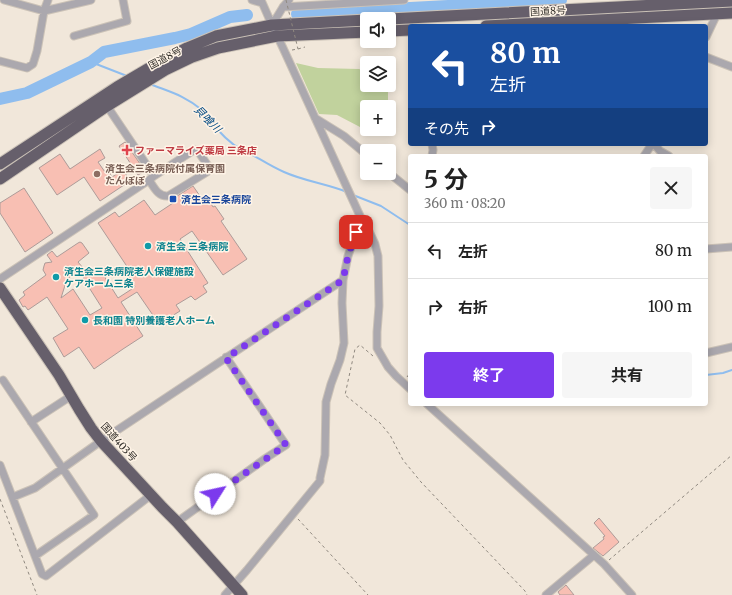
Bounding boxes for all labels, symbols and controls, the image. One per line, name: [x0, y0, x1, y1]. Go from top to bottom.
street label: 国道8号: [530, 4, 566, 18]
map controls: [360, 12, 396, 180]
button: sound: [360, 12, 396, 48]
text: 80 m: [490, 35, 561, 71]
icon: left: [424, 40, 476, 92]
street label: 国道8号: [146, 44, 184, 72]
button: layers: [360, 56, 396, 92]
text: 左折: [490, 73, 526, 96]
button: +: [360, 100, 396, 136]
water label: 貝喰川: [191, 102, 225, 136]
icon: right: [477, 116, 499, 138]
text: その先: [424, 119, 469, 138]
place label: ファーマライズ薬局 三条店: [135, 144, 257, 157]
button: −: [360, 144, 396, 180]
marker: ファーマライズ薬局 三条店: [122, 145, 132, 155]
place label: 済生会三条病院付属保育園 たんぽぽ: [105, 162, 225, 187]
text: 5 分: [424, 164, 468, 195]
button: close: [650, 167, 692, 209]
marker: 済生会三条病院付属保育園 たんぽぽ: [92, 169, 102, 179]
place label: 済生会三条病院: [181, 193, 251, 206]
marker: 済生会三条病院: [168, 194, 178, 204]
text: 360 m · 08:20: [424, 195, 506, 212]
pin: [339, 215, 373, 249]
icon: arrive: [345, 221, 367, 243]
place label: 済生会 三条病院: [156, 240, 228, 253]
icon: left: [424, 240, 446, 262]
marker: 済生会 三条病院: [143, 241, 153, 251]
text: 80 m: [655, 241, 692, 260]
text: 左折: [458, 242, 488, 261]
place label: 済生会三条病院老人保健施設 ケアホーム三条: [64, 265, 194, 290]
marker: 済生会三条病院老人保健施設 ケアホーム三条: [51, 272, 61, 282]
icon: right: [424, 296, 446, 318]
text: 100 m: [648, 297, 692, 316]
text: 右折: [458, 298, 488, 317]
place label: 長和園 特別養護老人ホーム: [93, 314, 215, 327]
marker: 長和園 特別養護老人ホーム: [80, 315, 90, 325]
button: 終了: [424, 352, 554, 398]
button: 共有: [562, 352, 692, 398]
street label: 国道403号: [98, 420, 140, 464]
position arrow: [194, 473, 236, 515]

